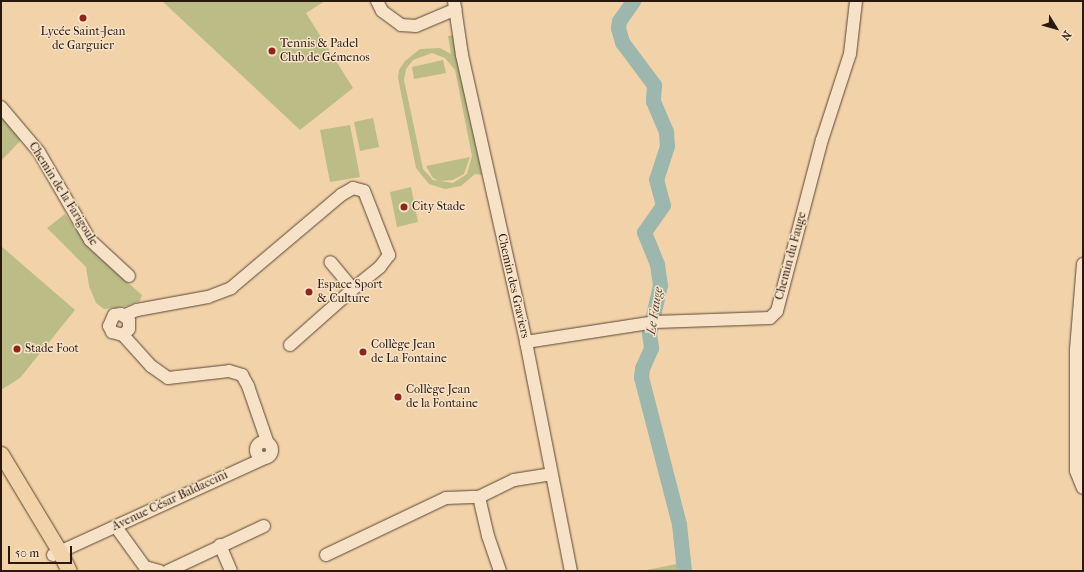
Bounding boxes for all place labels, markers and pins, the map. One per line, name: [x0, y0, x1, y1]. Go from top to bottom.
marker: Lycée Saint-Jean de Garguier: [78, 13, 88, 23]
place label: Lycée Saint-Jean de Garguier: [40, 25, 126, 53]
place label: Tennis & Padel Club de Gémenos: [280, 37, 370, 65]
marker: Tennis & Padel Club de Gémenos: [267, 46, 277, 56]
place label: City Stade: [412, 200, 465, 214]
marker: City Stade: [399, 202, 409, 212]
place label: Espace Sport & Culture: [317, 278, 383, 306]
marker: Espace Sport & Culture: [304, 287, 314, 297]
place label: Collège Jean de La Fontaine: [371, 338, 447, 366]
place label: Stade Foot: [25, 342, 79, 356]
marker: Stade Foot: [12, 344, 22, 354]
marker: Collège Jean de La Fontaine: [358, 347, 368, 357]
place label: Collège Jean de la Fontaine: [406, 383, 478, 411]
marker: Collège Jean de la Fontaine: [393, 392, 403, 402]

